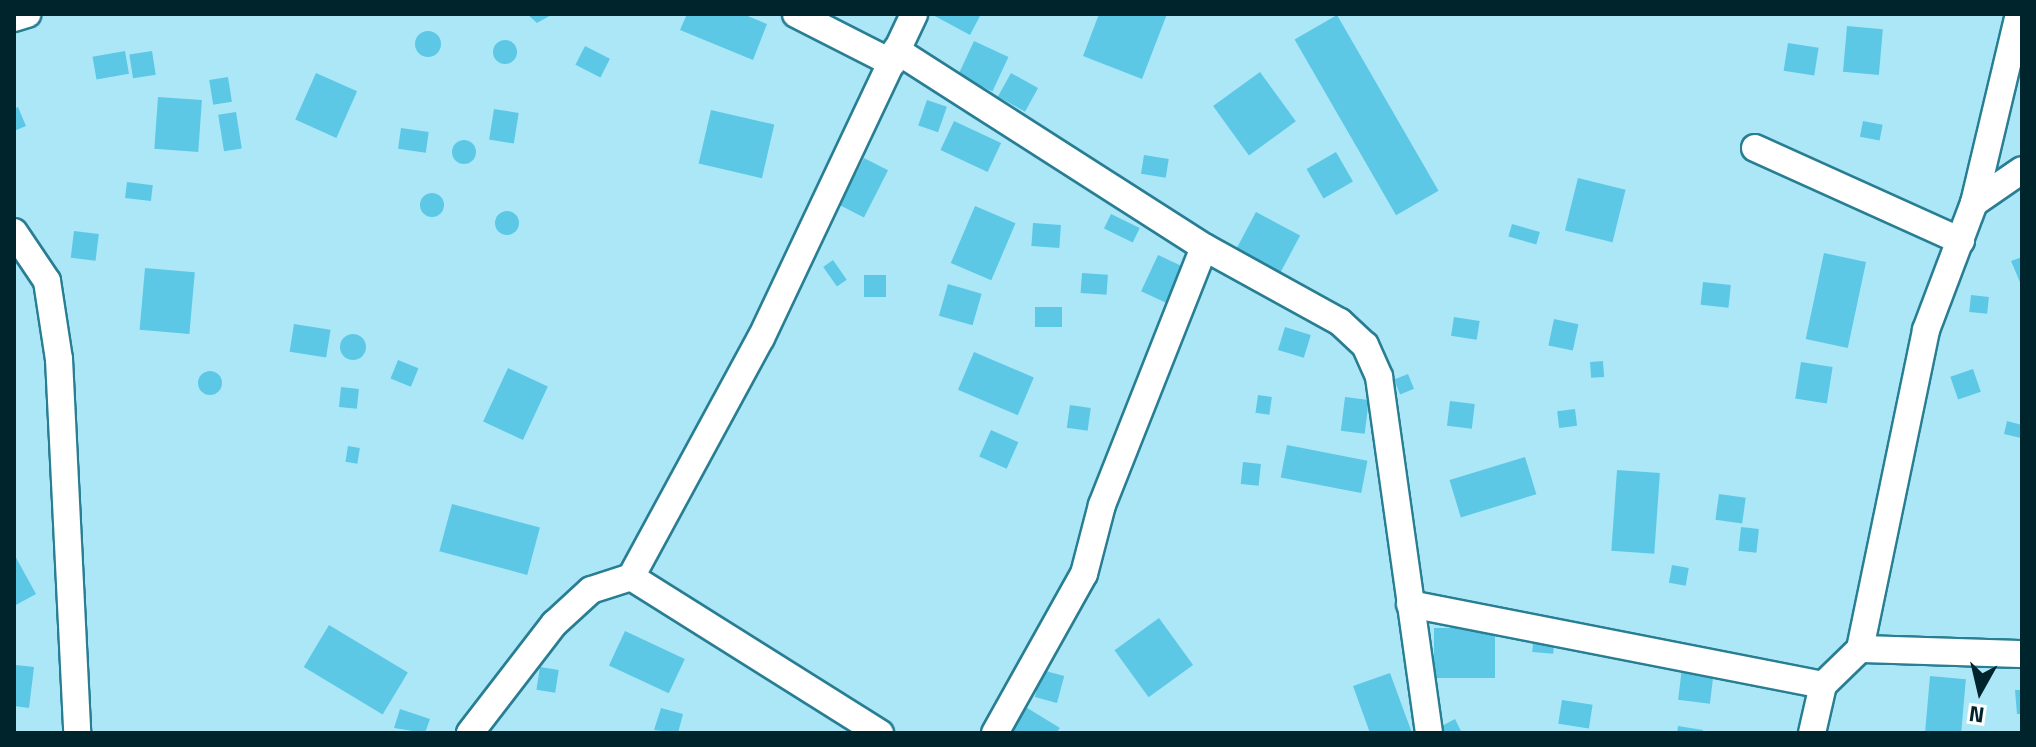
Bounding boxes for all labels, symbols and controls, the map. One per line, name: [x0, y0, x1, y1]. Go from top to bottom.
north arrow: [1940, 651, 2020, 731]
text: N: [1967, 697, 1987, 733]

